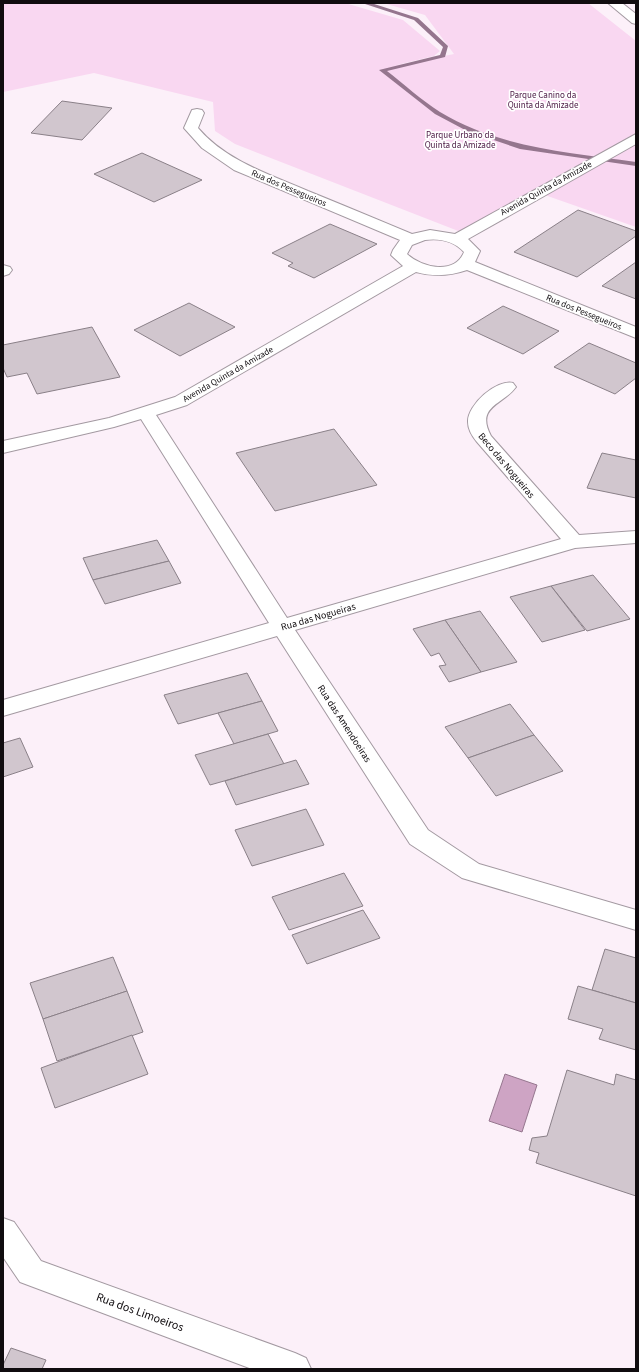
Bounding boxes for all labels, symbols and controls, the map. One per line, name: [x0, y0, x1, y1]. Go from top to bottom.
park label: Parque Canino da Quinta da Amizade: [508, 89, 579, 112]
park label: Parque Urbano da Quinta da Amizade: [425, 129, 496, 152]
street label: Avenida Quinta da Amizade: [498, 158, 595, 219]
street label: Rua dos Pessegueiros: [249, 167, 329, 210]
street label: Rua dos Pessegueiros: [544, 291, 624, 334]
street label: Avenida Quinta da Amizade: [181, 343, 276, 406]
street label: Beco das Nogueiras: [475, 430, 538, 501]
street label: Rua das Nogueiras: [279, 600, 357, 634]
street label: Rua das Amendoeiras: [314, 682, 375, 765]
street label: Rua dos Limoeiros: [94, 1289, 186, 1336]

